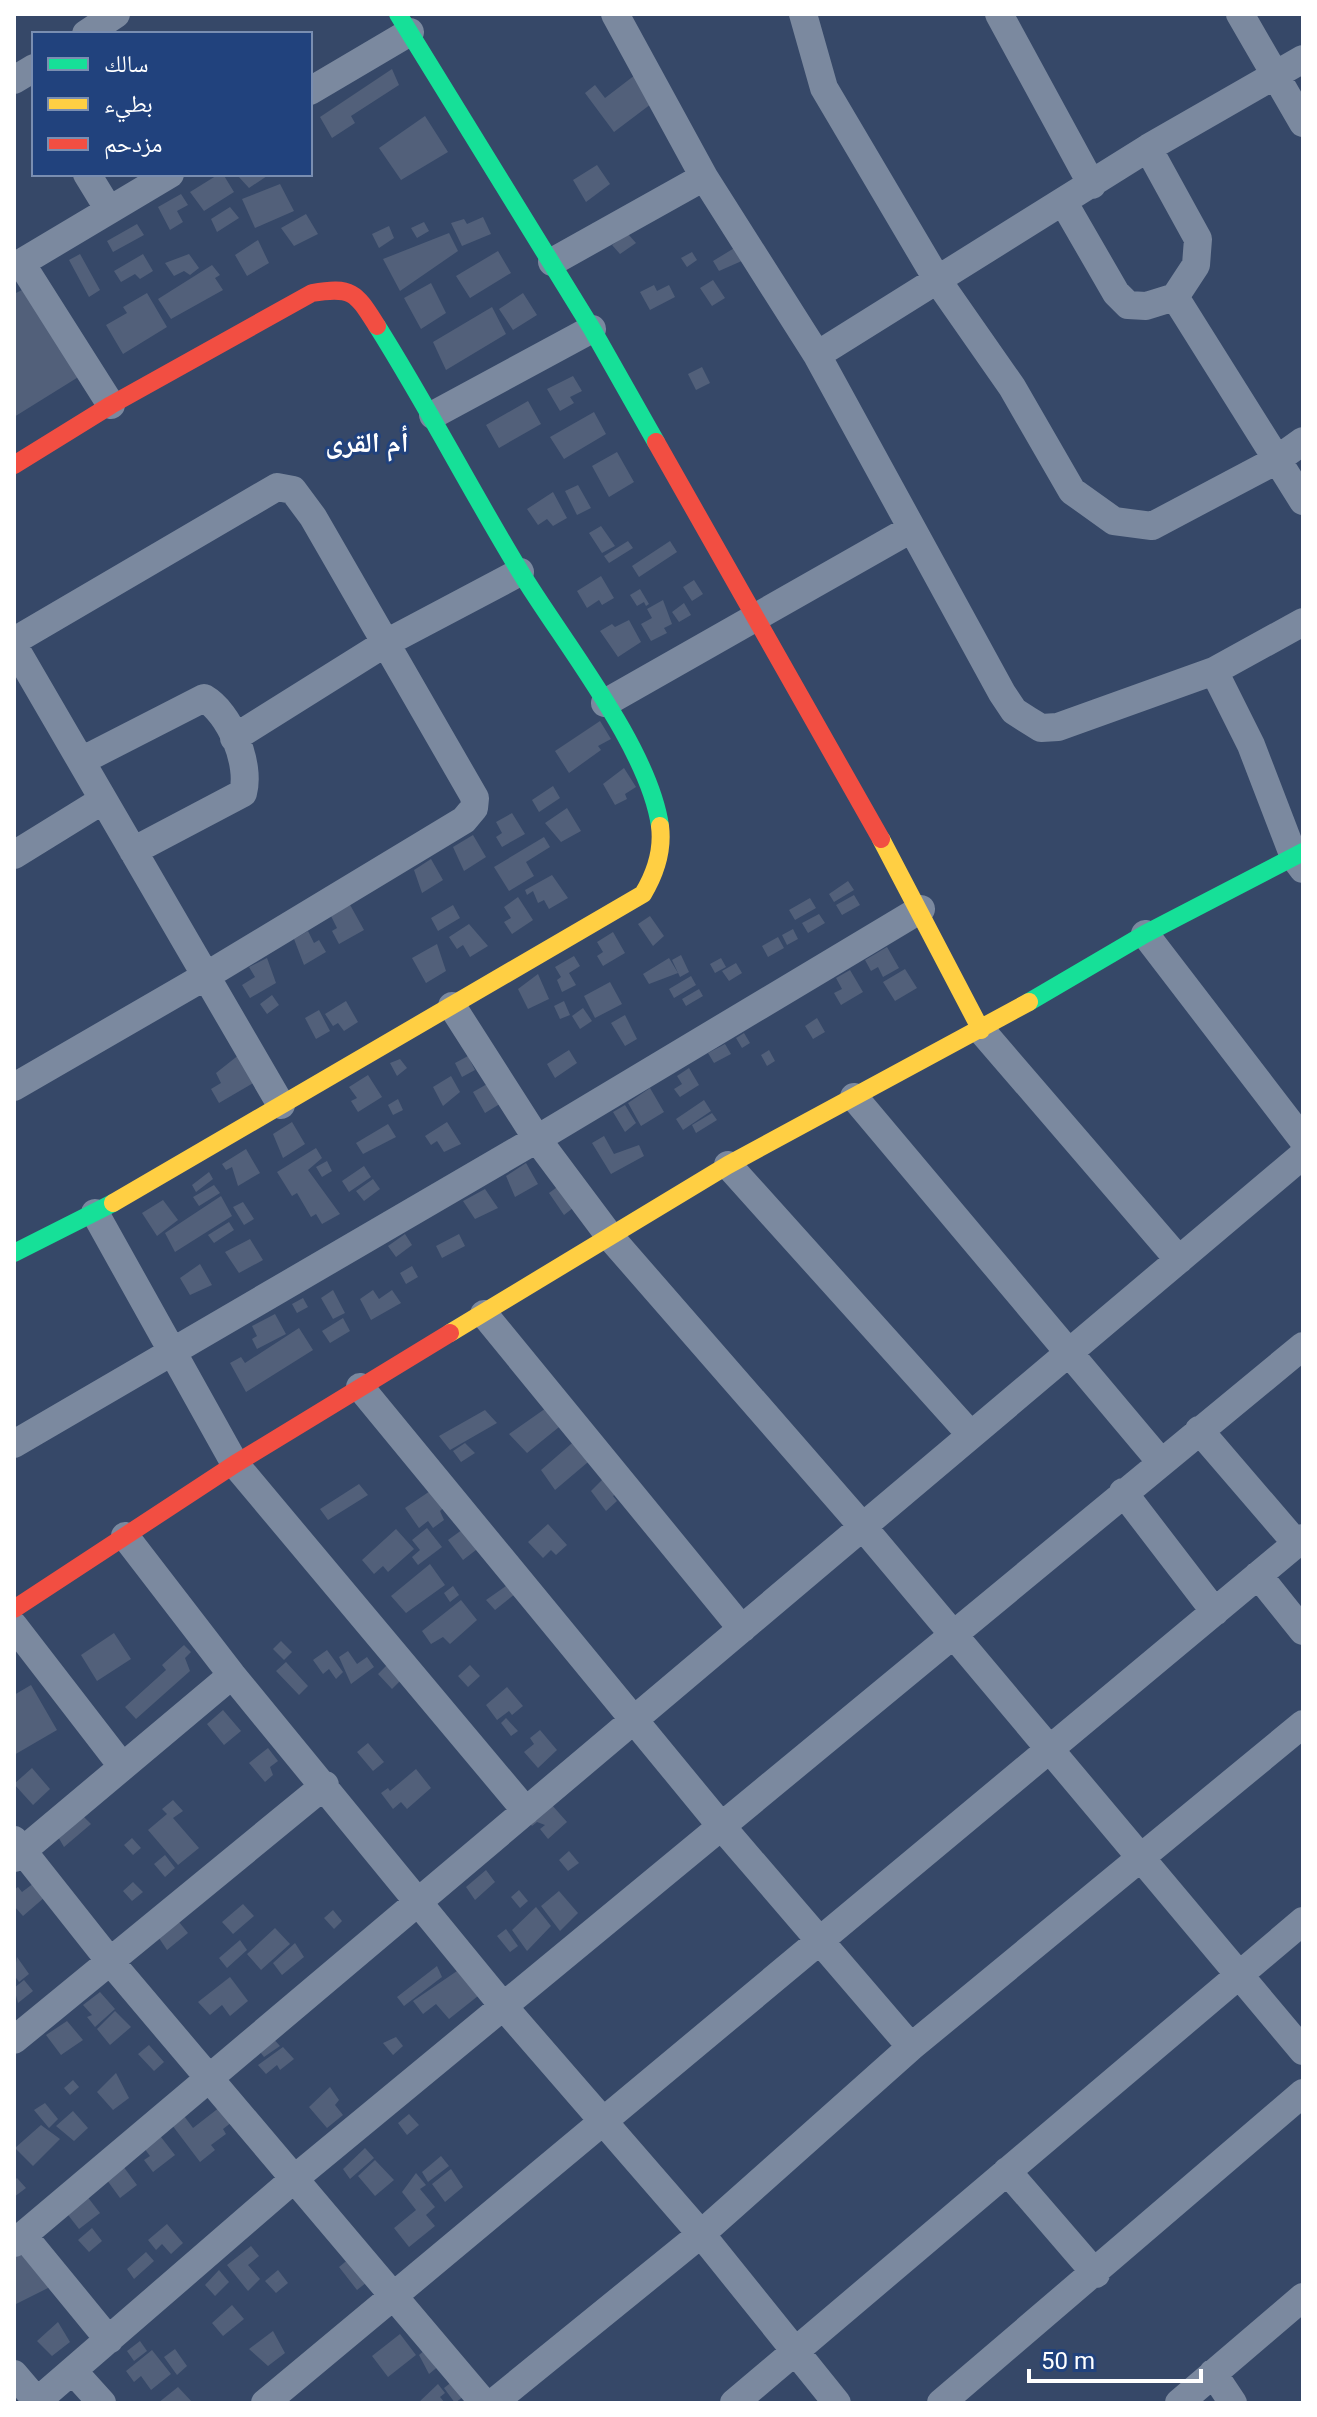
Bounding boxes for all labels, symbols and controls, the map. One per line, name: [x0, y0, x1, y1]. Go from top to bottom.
legend: [32, 32, 312, 176]
text: سالك: [104, 50, 149, 78]
text: بطيء: [104, 90, 153, 123]
text: مزدحم: [104, 130, 163, 160]
district label: أم القرى: [325, 425, 409, 462]
scale bar: [1029, 2333, 1201, 2383]
text: 50 m: [1041, 2347, 1095, 2375]

